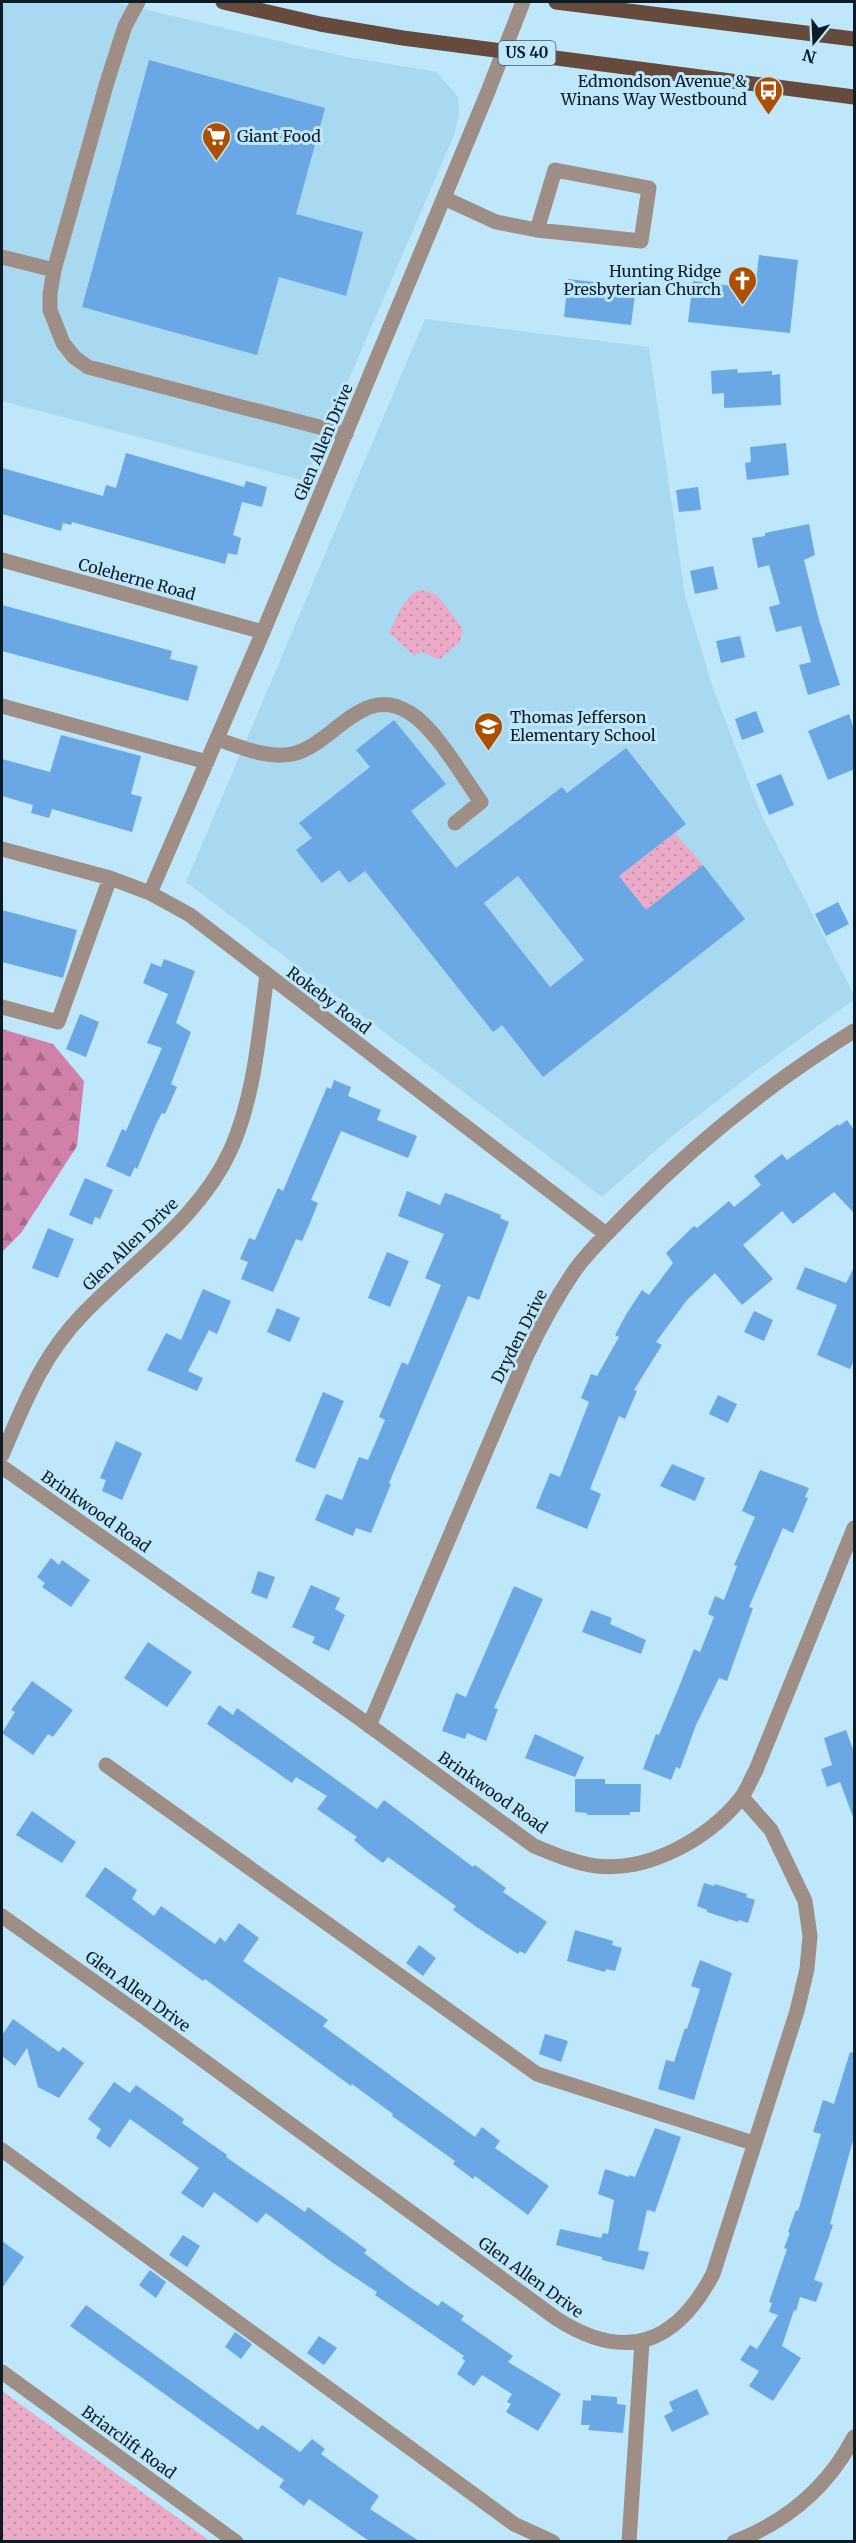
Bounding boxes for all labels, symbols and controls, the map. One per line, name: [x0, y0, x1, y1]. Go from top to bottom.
north arrow: [784, 12, 844, 72]
road number: US 40: [498, 41, 556, 65]
text: N: [800, 45, 818, 68]
place label: Edmondson Avenue & Winans Way Westbound: [560, 71, 747, 109]
bus stop icon: Edmondson Avenue & Winans Way Westbound: [752, 74, 784, 116]
supermarket icon: Giant Food: [200, 120, 232, 162]
place label: Giant Food: [237, 126, 321, 146]
place label: Hunting Ridge Presbyterian Church: [563, 261, 721, 299]
church icon: Hunting Ridge Presbyterian Church: [726, 264, 758, 306]
street label: Glen Allen Drive: [289, 381, 357, 503]
street label: Coleherne Road: [76, 554, 198, 604]
place label: Thomas Jefferson Elementary School: [510, 707, 656, 745]
school or university icon: Thomas Jefferson Elementary School: [473, 710, 505, 752]
street label: Rokeby Road: [283, 962, 375, 1038]
street label: Glen Allen Drive: [78, 1193, 182, 1295]
street label: Dryden Drive: [487, 1286, 551, 1386]
street label: Brinkwood Road: [37, 1466, 155, 1556]
street label: Brinkwood Road: [434, 1747, 552, 1837]
street label: Glen Allen Drive: [82, 1946, 194, 2036]
street label: Glen Allen Drive: [475, 2232, 587, 2322]
street label: Briarclift Road: [78, 2401, 180, 2483]

